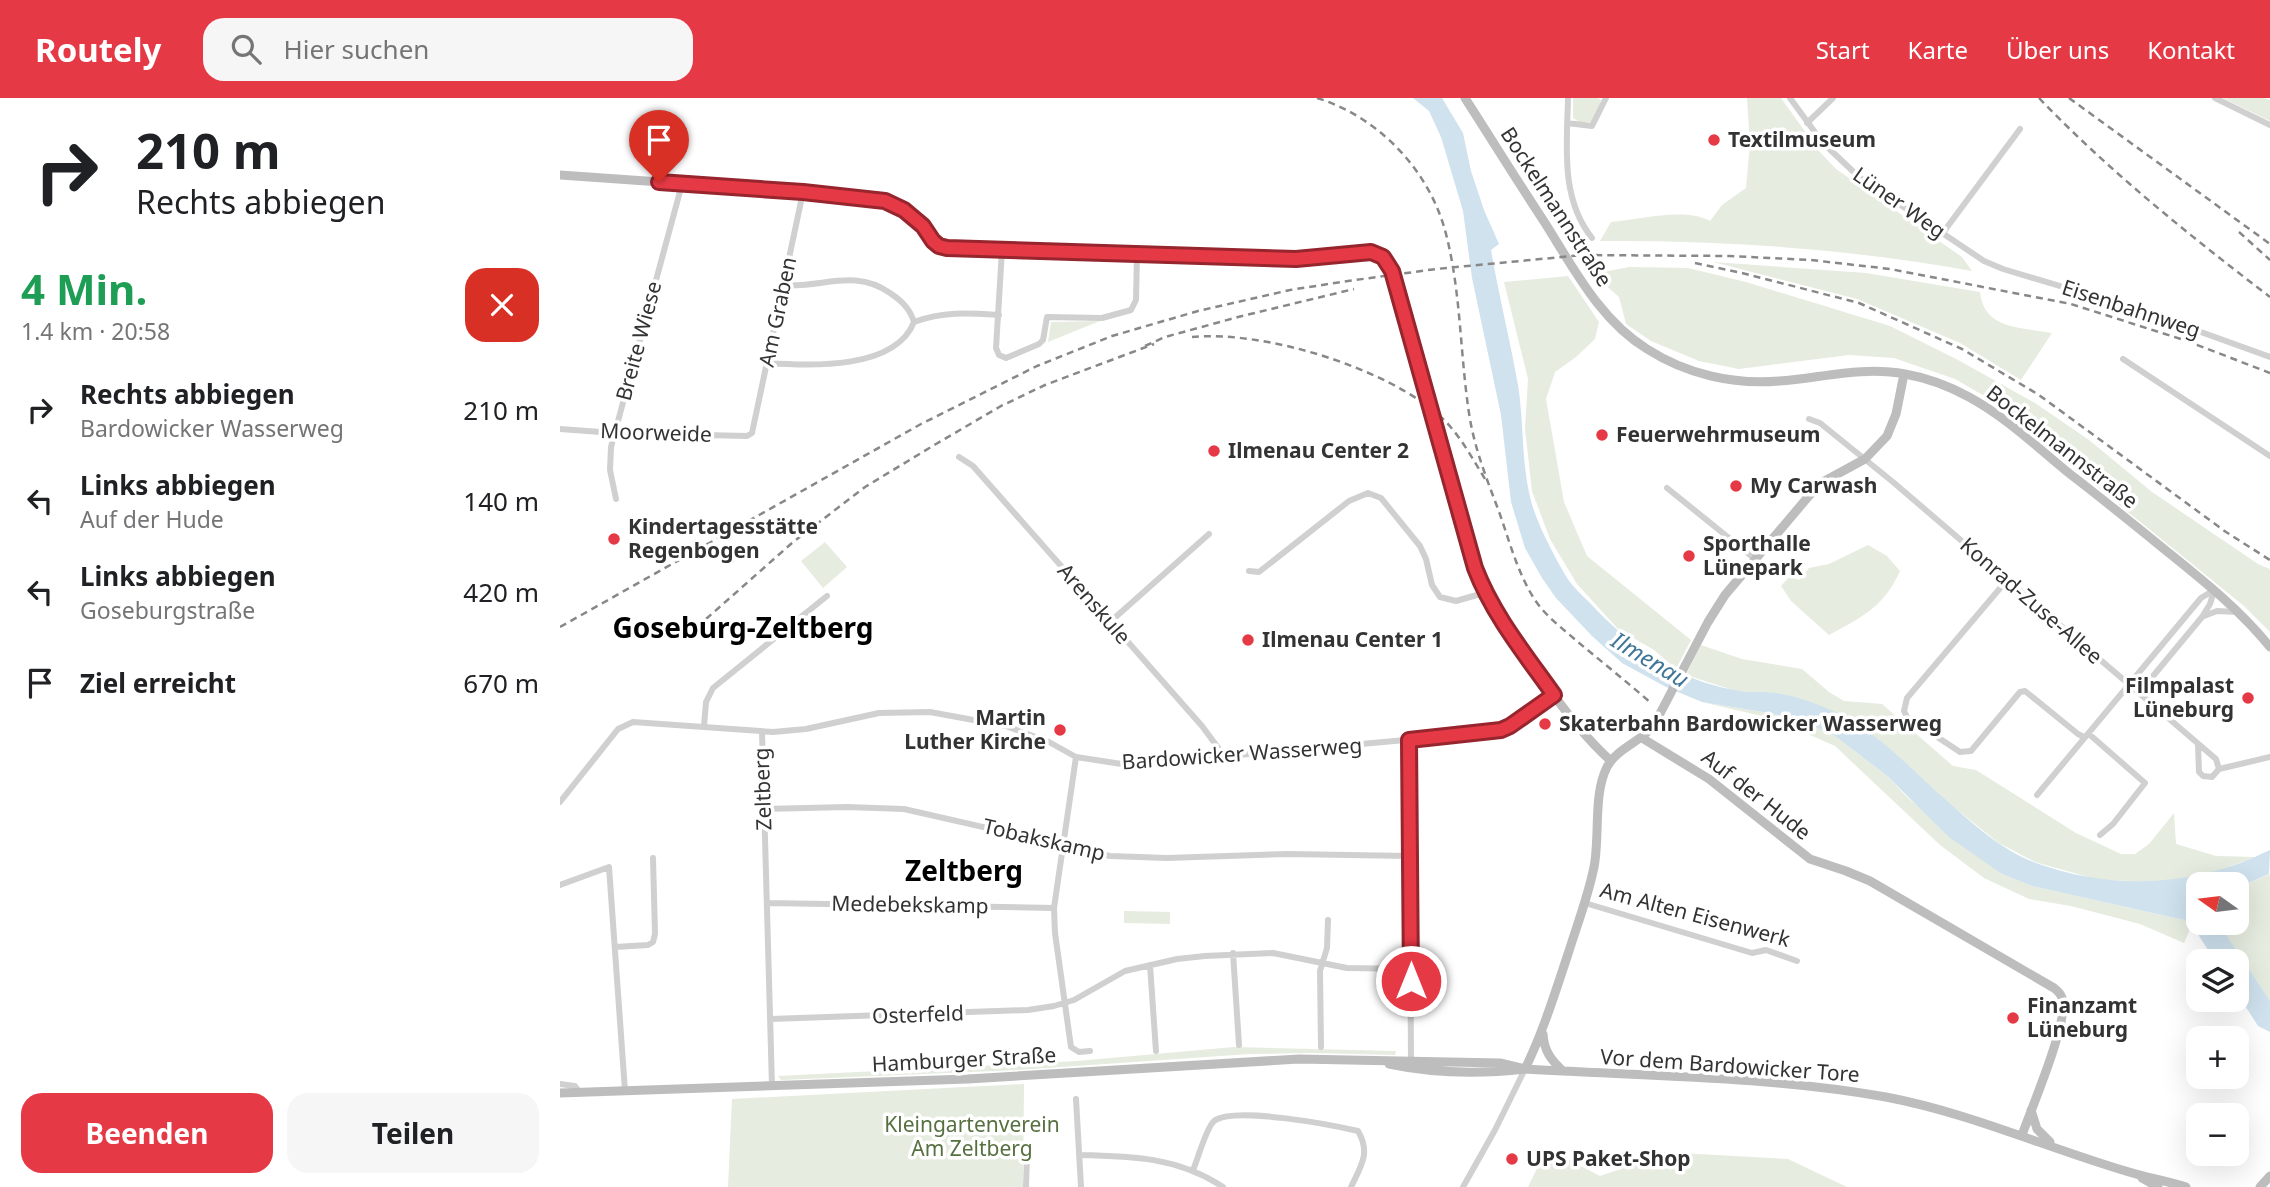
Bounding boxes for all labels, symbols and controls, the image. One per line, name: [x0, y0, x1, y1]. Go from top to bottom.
search box: [203, 18, 693, 81]
text: Routely: [35, 27, 161, 72]
icon: search: [227, 30, 265, 68]
text: Hier suchen: [283, 31, 429, 67]
text: Start: [1816, 33, 1870, 66]
text: Karte: [1908, 33, 1968, 66]
text: Über uns: [2006, 33, 2109, 66]
text: Kontakt: [2147, 33, 2235, 66]
pin: [629, 110, 689, 182]
text: 210 m: [136, 117, 281, 183]
icon: arrive: [640, 121, 678, 159]
street label: Bockelmannstraße: [1495, 121, 1619, 292]
place label: Textilmuseum: [1728, 125, 1876, 153]
icon: right: [21, 126, 112, 217]
marker: Textilmuseum: [1706, 132, 1722, 148]
street label: Lüner Weg: [1848, 160, 1951, 244]
text: Rechts abbiegen: [136, 180, 385, 223]
street label: Am Graben: [752, 254, 802, 369]
text: 4 Min.: [21, 260, 147, 317]
button: close: [465, 268, 539, 342]
street label: Eisenbahnweg: [2059, 272, 2204, 344]
street label: Breite Wiese: [609, 278, 667, 404]
text: 1.4 km · 20:58: [21, 315, 170, 347]
text: Rechts abbiegen: [80, 376, 295, 412]
street label: Bockelmannstraße: [1981, 378, 2144, 514]
icon: right: [21, 391, 59, 429]
text: 210 m: [463, 392, 539, 428]
text: Bardowicker Wasserweg: [80, 412, 344, 444]
street label: Moorweide: [600, 416, 712, 448]
place label: Feuerwehrmuseum: [1616, 420, 1821, 448]
marker: Feuerwehrmuseum: [1594, 427, 1610, 443]
place label: Ilmenau Center 2: [1228, 436, 1409, 464]
marker: Ilmenau Center 2: [1206, 443, 1222, 459]
text: Links abbiegen: [80, 467, 276, 503]
place label: My Carwash: [1750, 471, 1877, 499]
marker: My Carwash: [1728, 478, 1744, 494]
icon: left: [21, 482, 59, 520]
text: 140 m: [463, 483, 539, 519]
text: Auf der Hude: [80, 503, 224, 535]
place label: Kindertagesstätte Regenbogen: [628, 512, 818, 564]
place label: Sporthalle Lünepark: [1703, 529, 1811, 581]
marker: Kindertagesstätte Regenbogen: [606, 531, 622, 547]
street label: Konrad-Zuse-Allee: [1955, 531, 2109, 670]
marker: Sporthalle Lünepark: [1681, 548, 1697, 564]
street label: Arenskule: [1052, 557, 1137, 650]
text: Links abbiegen: [80, 558, 276, 594]
icon: left: [21, 573, 59, 611]
text: 420 m: [463, 574, 539, 610]
text: Goseburgstraße: [80, 594, 255, 626]
district label: Goseburg-Zeltberg: [612, 608, 874, 646]
water label: Ilmenau: [1605, 623, 1695, 695]
place label: Ilmenau Center 1: [1262, 625, 1443, 653]
marker: Ilmenau Center 1: [1240, 632, 1256, 648]
icon: arrive: [21, 664, 59, 702]
text: Ziel erreicht: [80, 665, 236, 701]
text: 670 m: [463, 665, 539, 701]
place label: Filmpalast Lüneburg: [2125, 671, 2234, 723]
marker: Filmpalast Lüneburg: [2240, 690, 2256, 706]
place label: Martin Luther Kirche: [904, 703, 1046, 755]
place label: Skaterbahn Bardowicker Wasserweg: [1559, 709, 1942, 737]
marker: Skaterbahn Bardowicker Wasserweg: [1537, 716, 1553, 732]
marker: Martin Luther Kirche: [1052, 722, 1068, 738]
street label: Bardowicker Wasserweg: [1121, 731, 1363, 775]
street label: Auf der Hude: [1696, 743, 1817, 846]
street label: Zeltberg: [747, 747, 777, 831]
street label: Tobakskamp: [980, 811, 1108, 867]
district label: Zeltberg: [905, 851, 1023, 889]
north arrow: [2186, 872, 2249, 934]
map controls: [2186, 872, 2249, 1166]
street label: Am Alten Eisenwerk: [1597, 875, 1794, 953]
street label: Medebekskamp: [831, 889, 989, 919]
position arrow: [1374, 944, 1448, 1018]
button: layers: [2186, 949, 2249, 1012]
place label: Finanzamt Lüneburg: [2027, 991, 2137, 1043]
street label: Osterfeld: [872, 998, 964, 1030]
marker: Finanzamt Lüneburg: [2005, 1010, 2021, 1026]
button: +: [2186, 1026, 2249, 1089]
street label: Hamburger Straße: [871, 1040, 1057, 1078]
street label: Vor dem Bardowicker Tore: [1599, 1042, 1861, 1088]
button: Beenden: [21, 1093, 273, 1173]
button: Teilen: [287, 1093, 539, 1173]
button: −: [2186, 1103, 2249, 1166]
park label: Kleingartenverein Am Zeltberg: [884, 1110, 1060, 1162]
place label: UPS Paket-Shop: [1526, 1144, 1691, 1172]
marker: UPS Paket-Shop: [1504, 1151, 1520, 1167]

